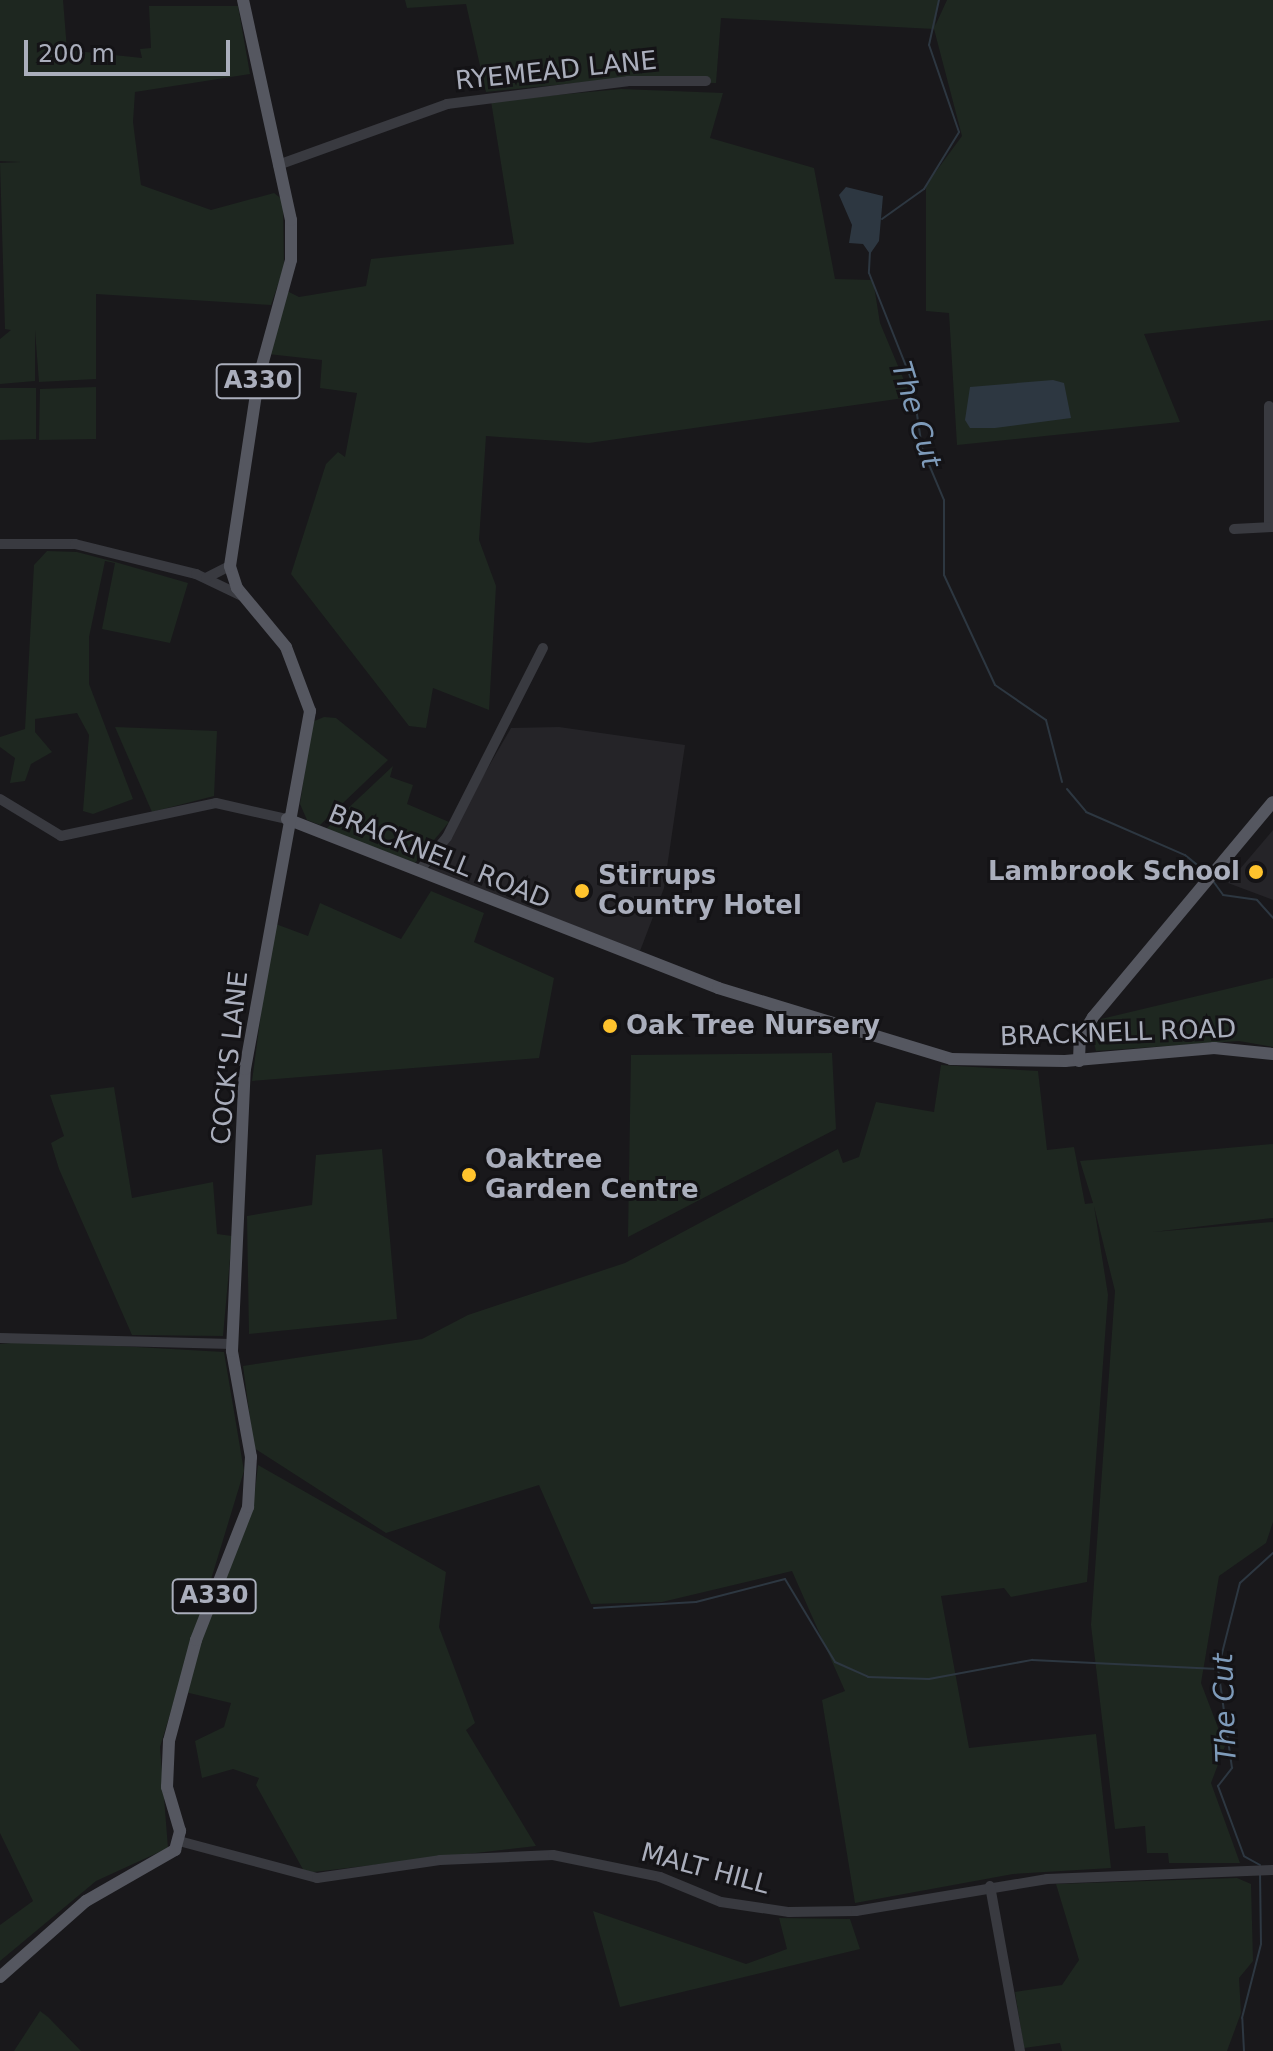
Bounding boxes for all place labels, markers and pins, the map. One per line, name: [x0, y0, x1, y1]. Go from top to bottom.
place label: Lambrook School: [988, 856, 1240, 888]
place label: Stirrups Country Hotel: [598, 860, 802, 922]
marker: Lambrook School: [1247, 863, 1265, 881]
marker: Stirrups Country Hotel: [573, 882, 591, 900]
place label: Oak Tree Nursery: [626, 1010, 880, 1042]
marker: Oak Tree Nursery: [601, 1017, 619, 1035]
place label: Oaktree Garden Centre: [485, 1144, 699, 1206]
marker: Oaktree Garden Centre: [460, 1166, 478, 1184]

